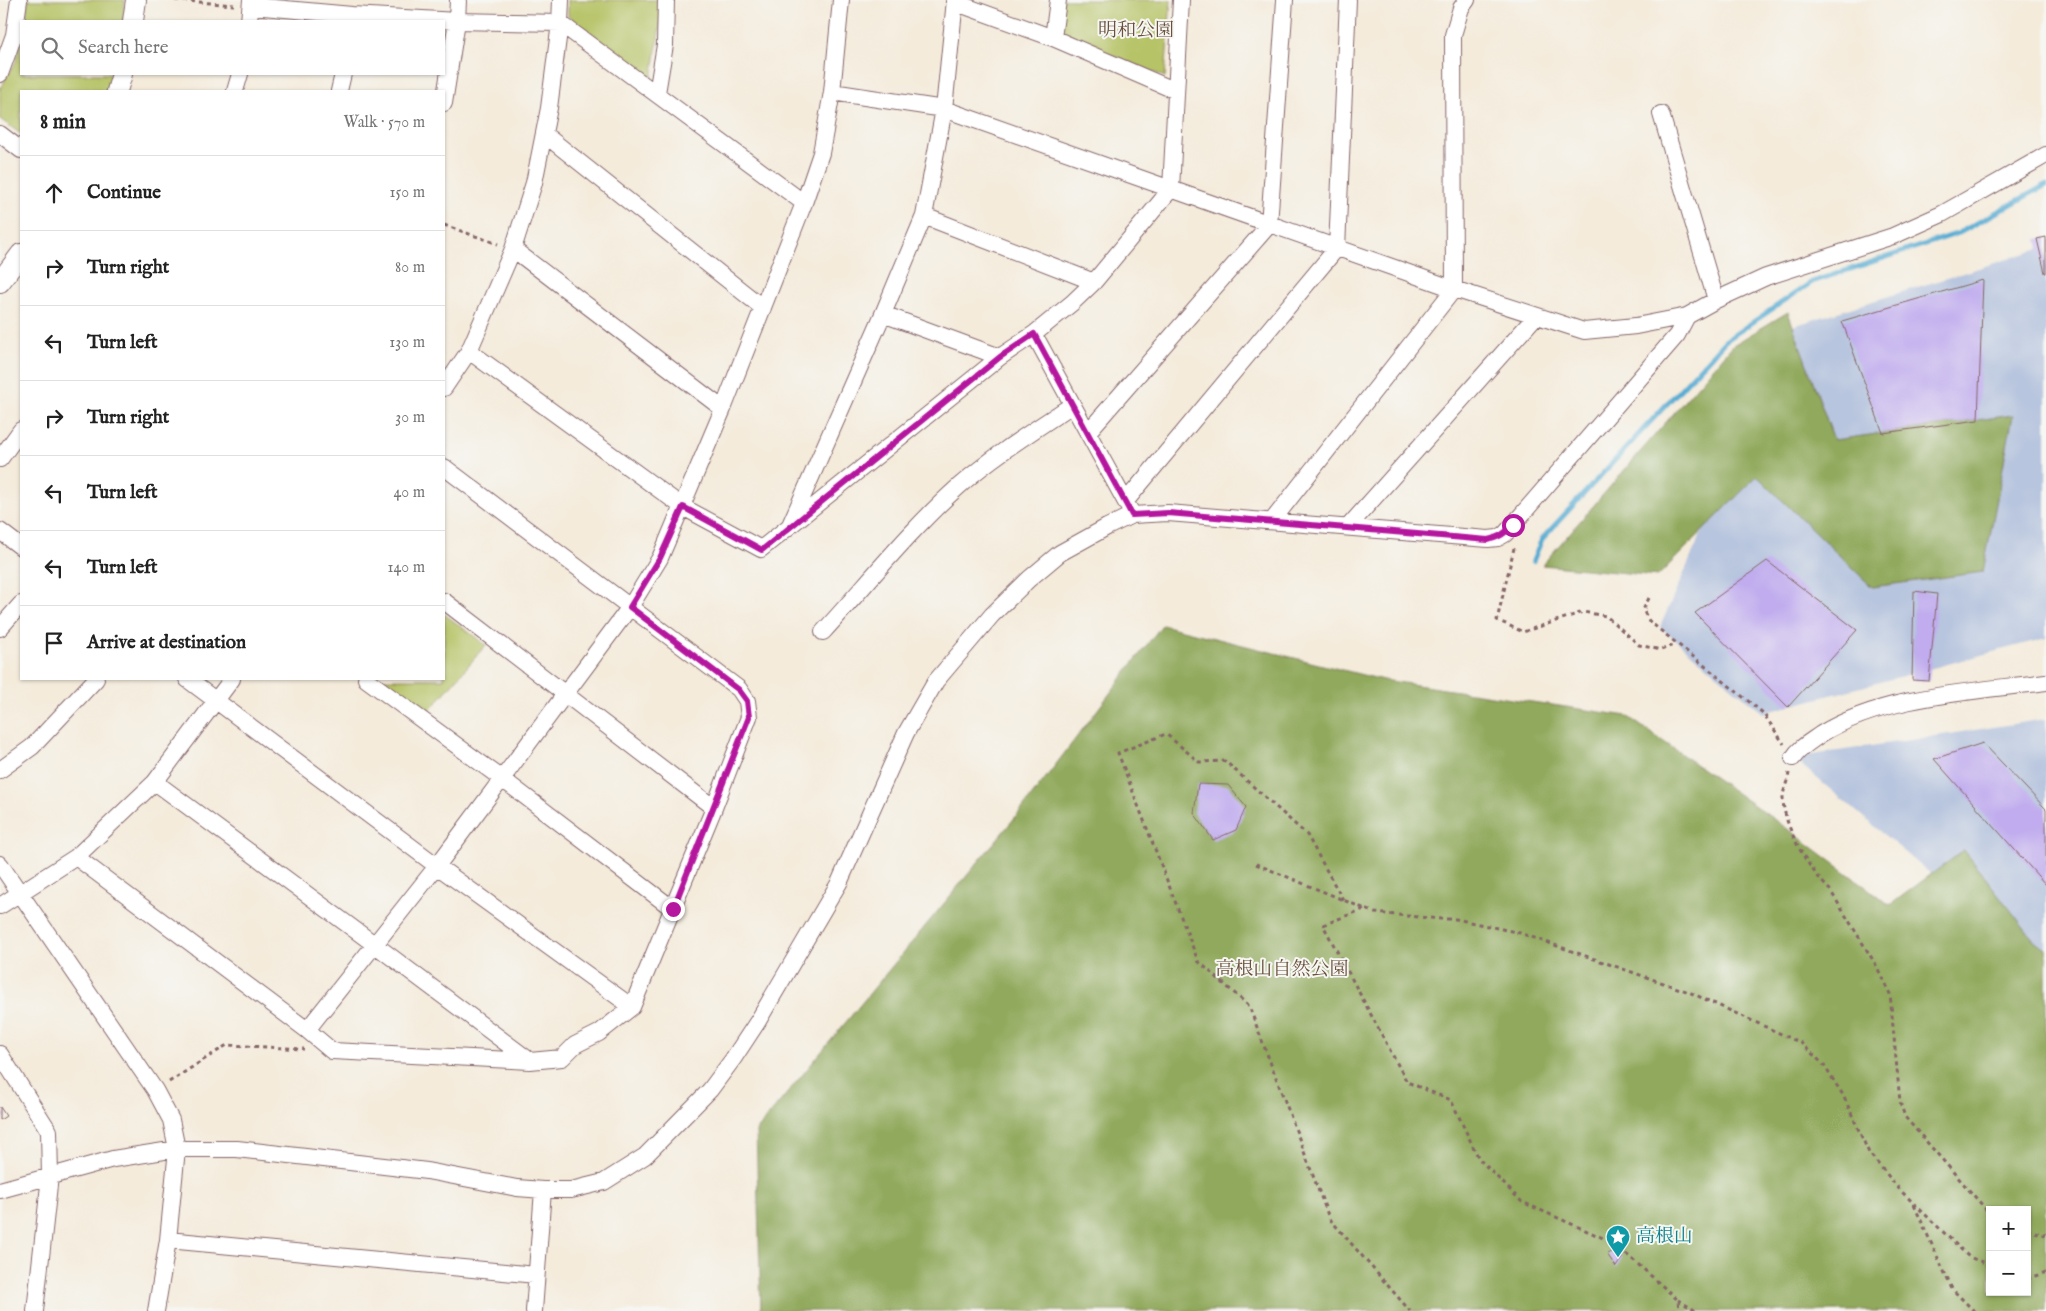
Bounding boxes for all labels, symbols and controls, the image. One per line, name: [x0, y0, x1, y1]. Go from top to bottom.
park label: 明和公園: [1098, 19, 1174, 43]
search box: [20, 20, 445, 75]
icon: search: [38, 34, 66, 62]
text: Search here: [78, 36, 169, 60]
text: 8 min: [40, 109, 86, 136]
text: Walk · 570 m: [343, 113, 425, 133]
icon: ahead: [40, 179, 68, 207]
text: Continue: [87, 181, 161, 205]
text: 150 m: [390, 183, 425, 203]
icon: right: [40, 254, 68, 282]
text: Turn right: [87, 256, 169, 280]
text: 80 m: [395, 258, 425, 278]
icon: left: [40, 329, 68, 357]
text: Turn left: [87, 331, 158, 355]
text: 130 m: [389, 333, 425, 353]
icon: right: [40, 404, 68, 432]
text: Turn right: [87, 406, 169, 430]
text: 30 m: [395, 408, 425, 428]
icon: left: [40, 479, 68, 507]
text: Turn left: [87, 481, 158, 505]
text: 40 m: [393, 483, 425, 503]
route start: [1502, 514, 1525, 537]
icon: left: [40, 554, 68, 582]
text: Turn left: [87, 556, 158, 580]
text: 140 m: [387, 558, 425, 578]
icon: arrive: [40, 629, 68, 657]
text: Arrive at destination: [87, 631, 246, 655]
route end: [662, 898, 685, 921]
park label: 高根山自然公園: [1215, 958, 1349, 982]
map controls: [1986, 1206, 2031, 1296]
button: +: [1986, 1206, 2031, 1251]
place icon: 高根山: [1605, 1224, 1631, 1258]
place label: 高根山: [1636, 1225, 1693, 1249]
button: −: [1986, 1251, 2031, 1296]

